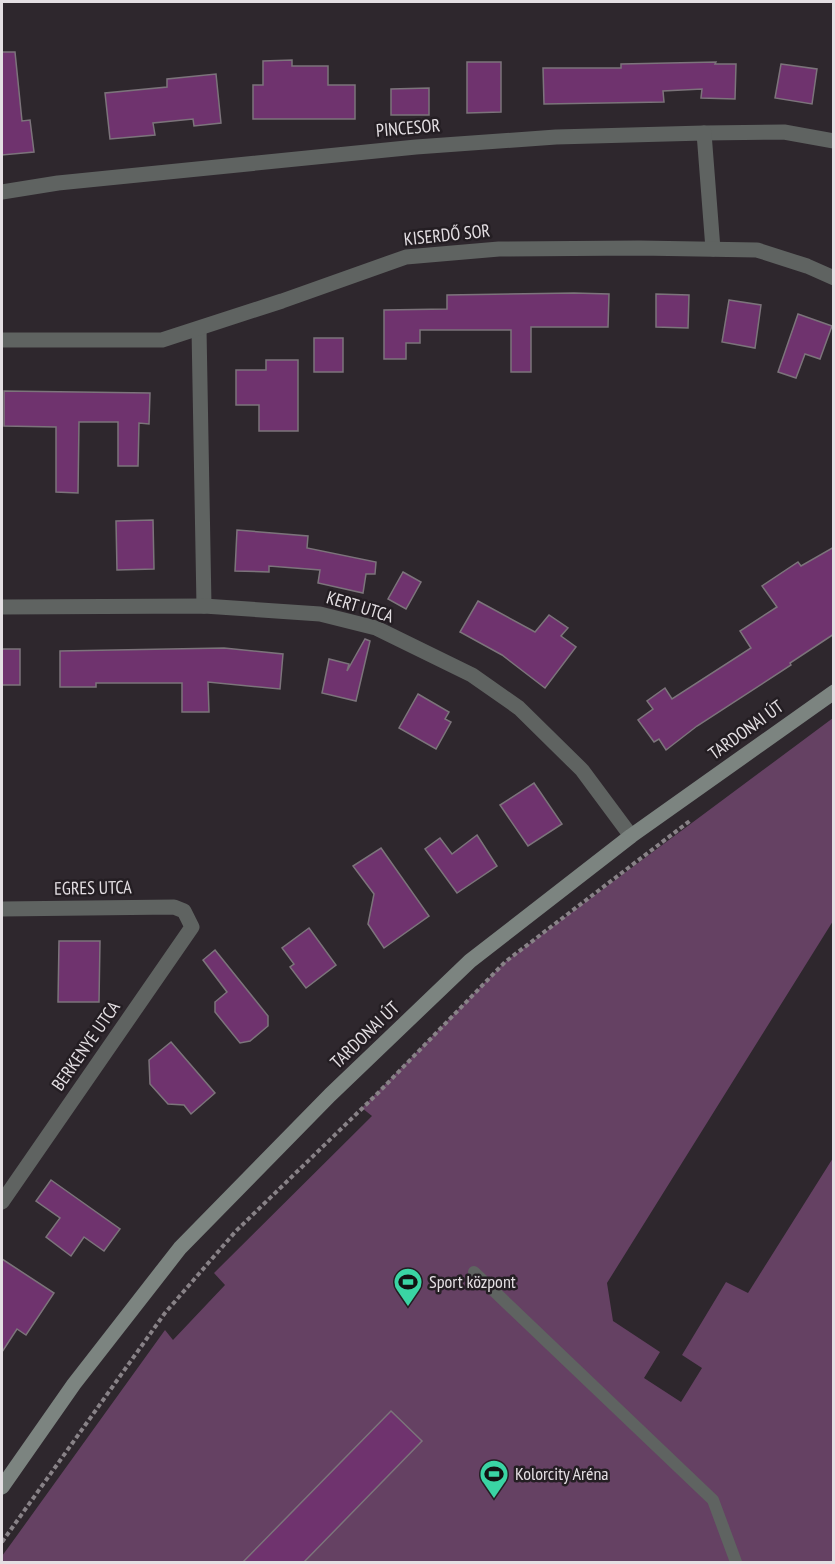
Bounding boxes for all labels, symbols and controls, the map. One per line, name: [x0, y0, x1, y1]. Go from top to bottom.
street label: PINCESOR: [375, 113, 441, 142]
street label: KISERDŐ SOR: [403, 219, 492, 250]
street label: KERT UTCA: [324, 585, 397, 628]
street label: TARDONAI ÚT: [704, 695, 788, 765]
street label: EGRES UTCA: [54, 875, 132, 900]
street label: BERKENYE UTCA: [46, 996, 125, 1095]
street label: TARDONAI ÚT: [325, 996, 404, 1073]
sports icon: Sport központ: [392, 1266, 424, 1308]
place label: Sport központ: [429, 1270, 516, 1293]
sports icon: Kolorcity Aréna: [478, 1458, 510, 1500]
place label: Kolorcity Aréna: [515, 1462, 609, 1485]

